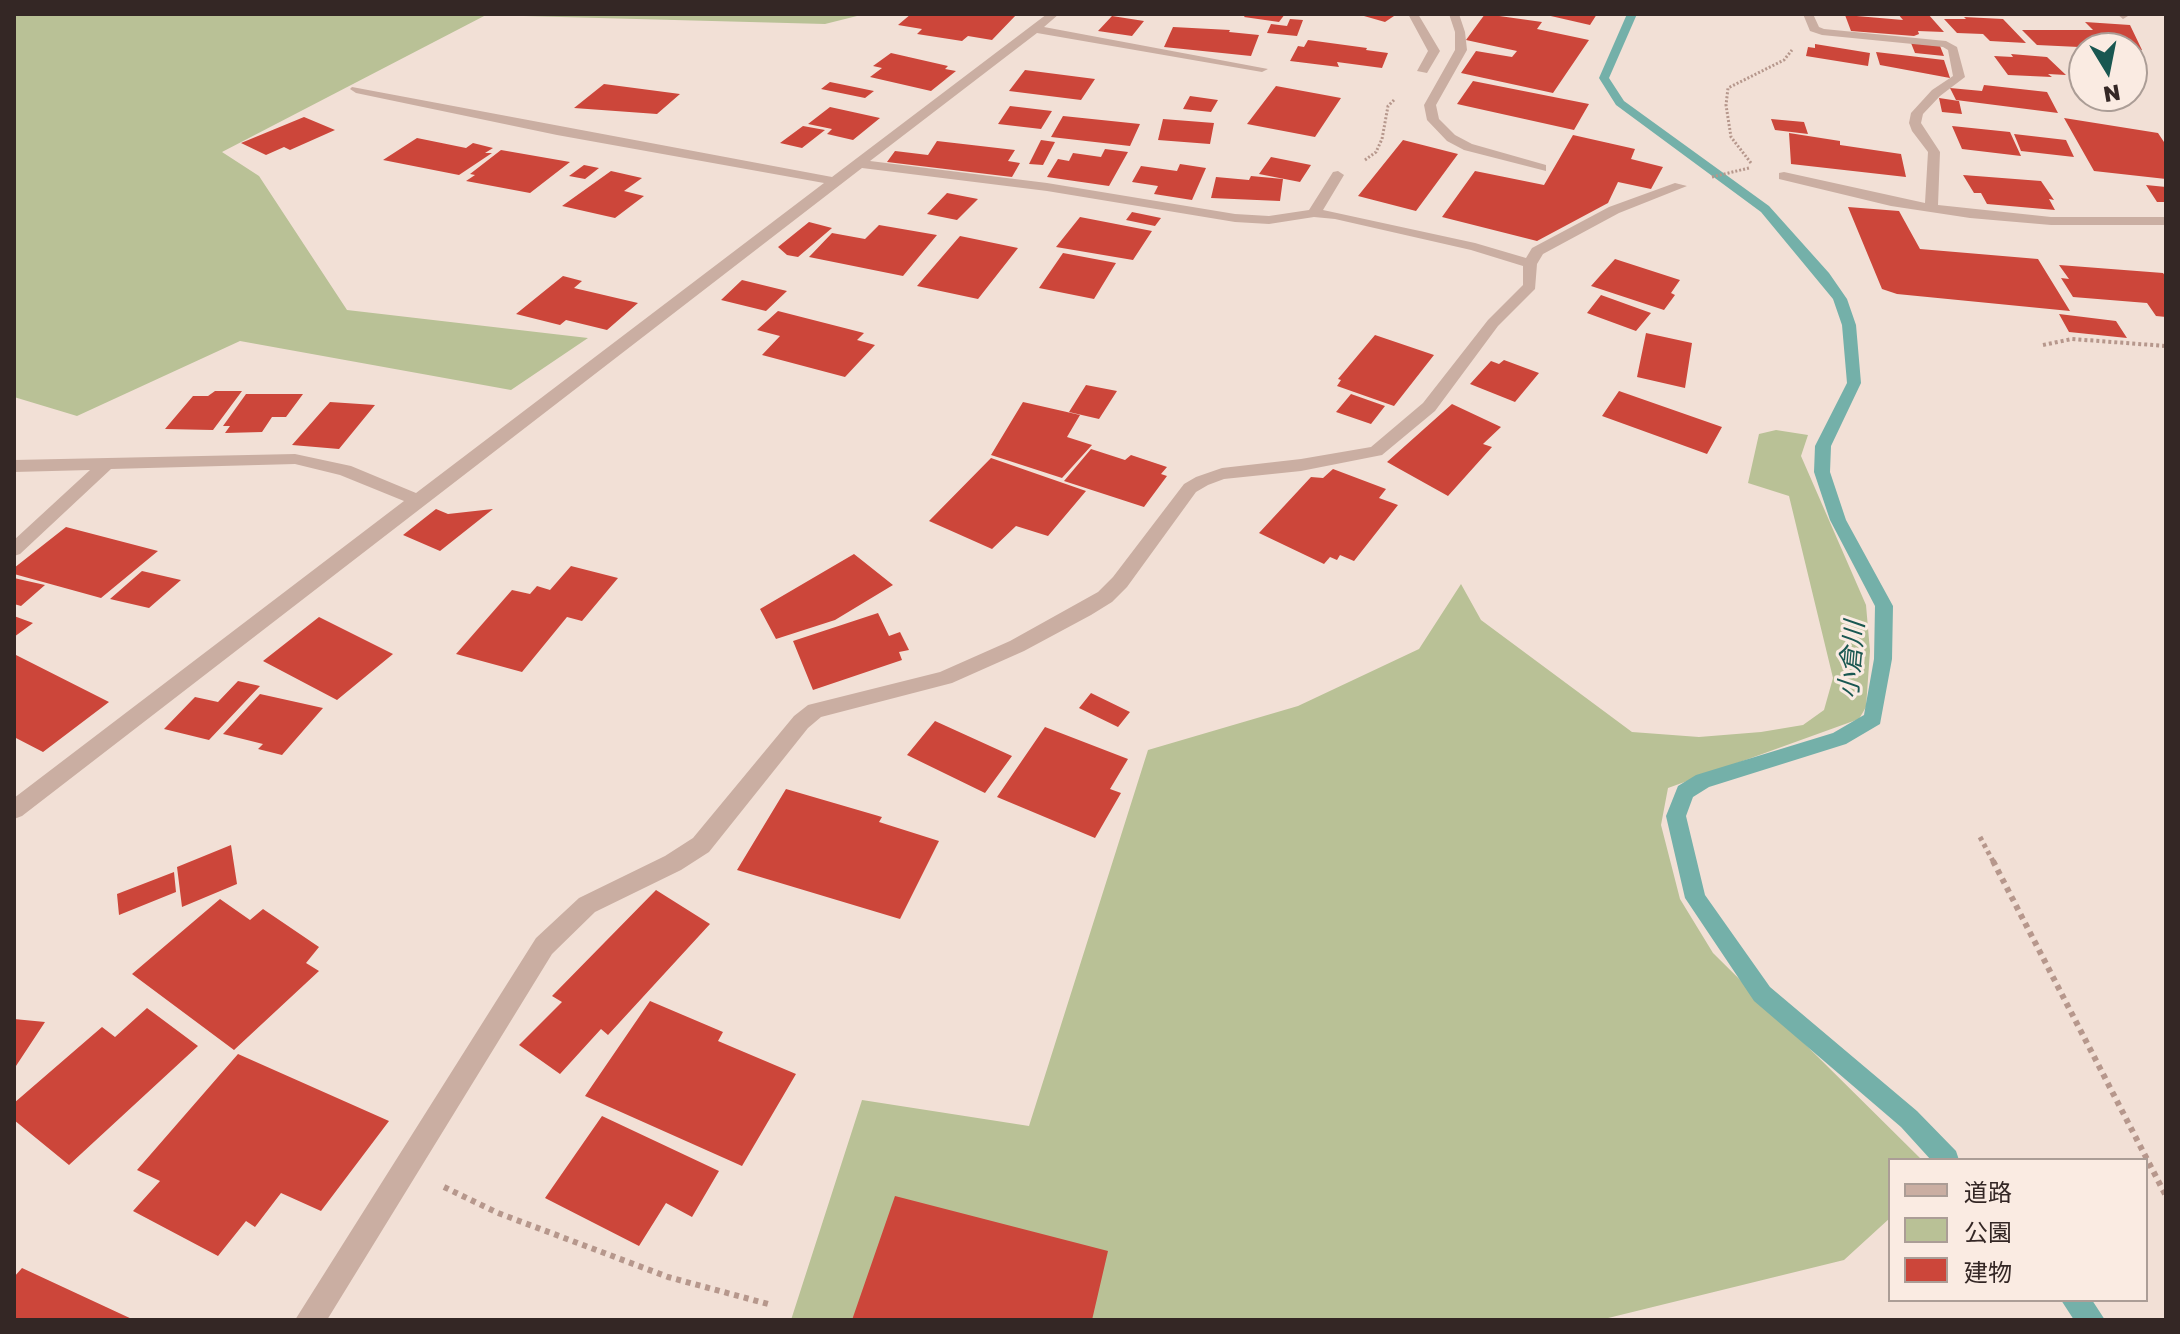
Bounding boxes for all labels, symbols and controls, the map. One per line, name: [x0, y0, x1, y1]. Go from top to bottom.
north arrow: [2068, 32, 2148, 112]
text: N: [2101, 79, 2122, 109]
water label: 小倉川: [1833, 620, 1871, 700]
legend: [1888, 1158, 2148, 1302]
text: 道路: [1964, 1177, 2012, 1206]
text: 公園: [1964, 1217, 2012, 1246]
text: 建物: [1964, 1257, 2012, 1286]

